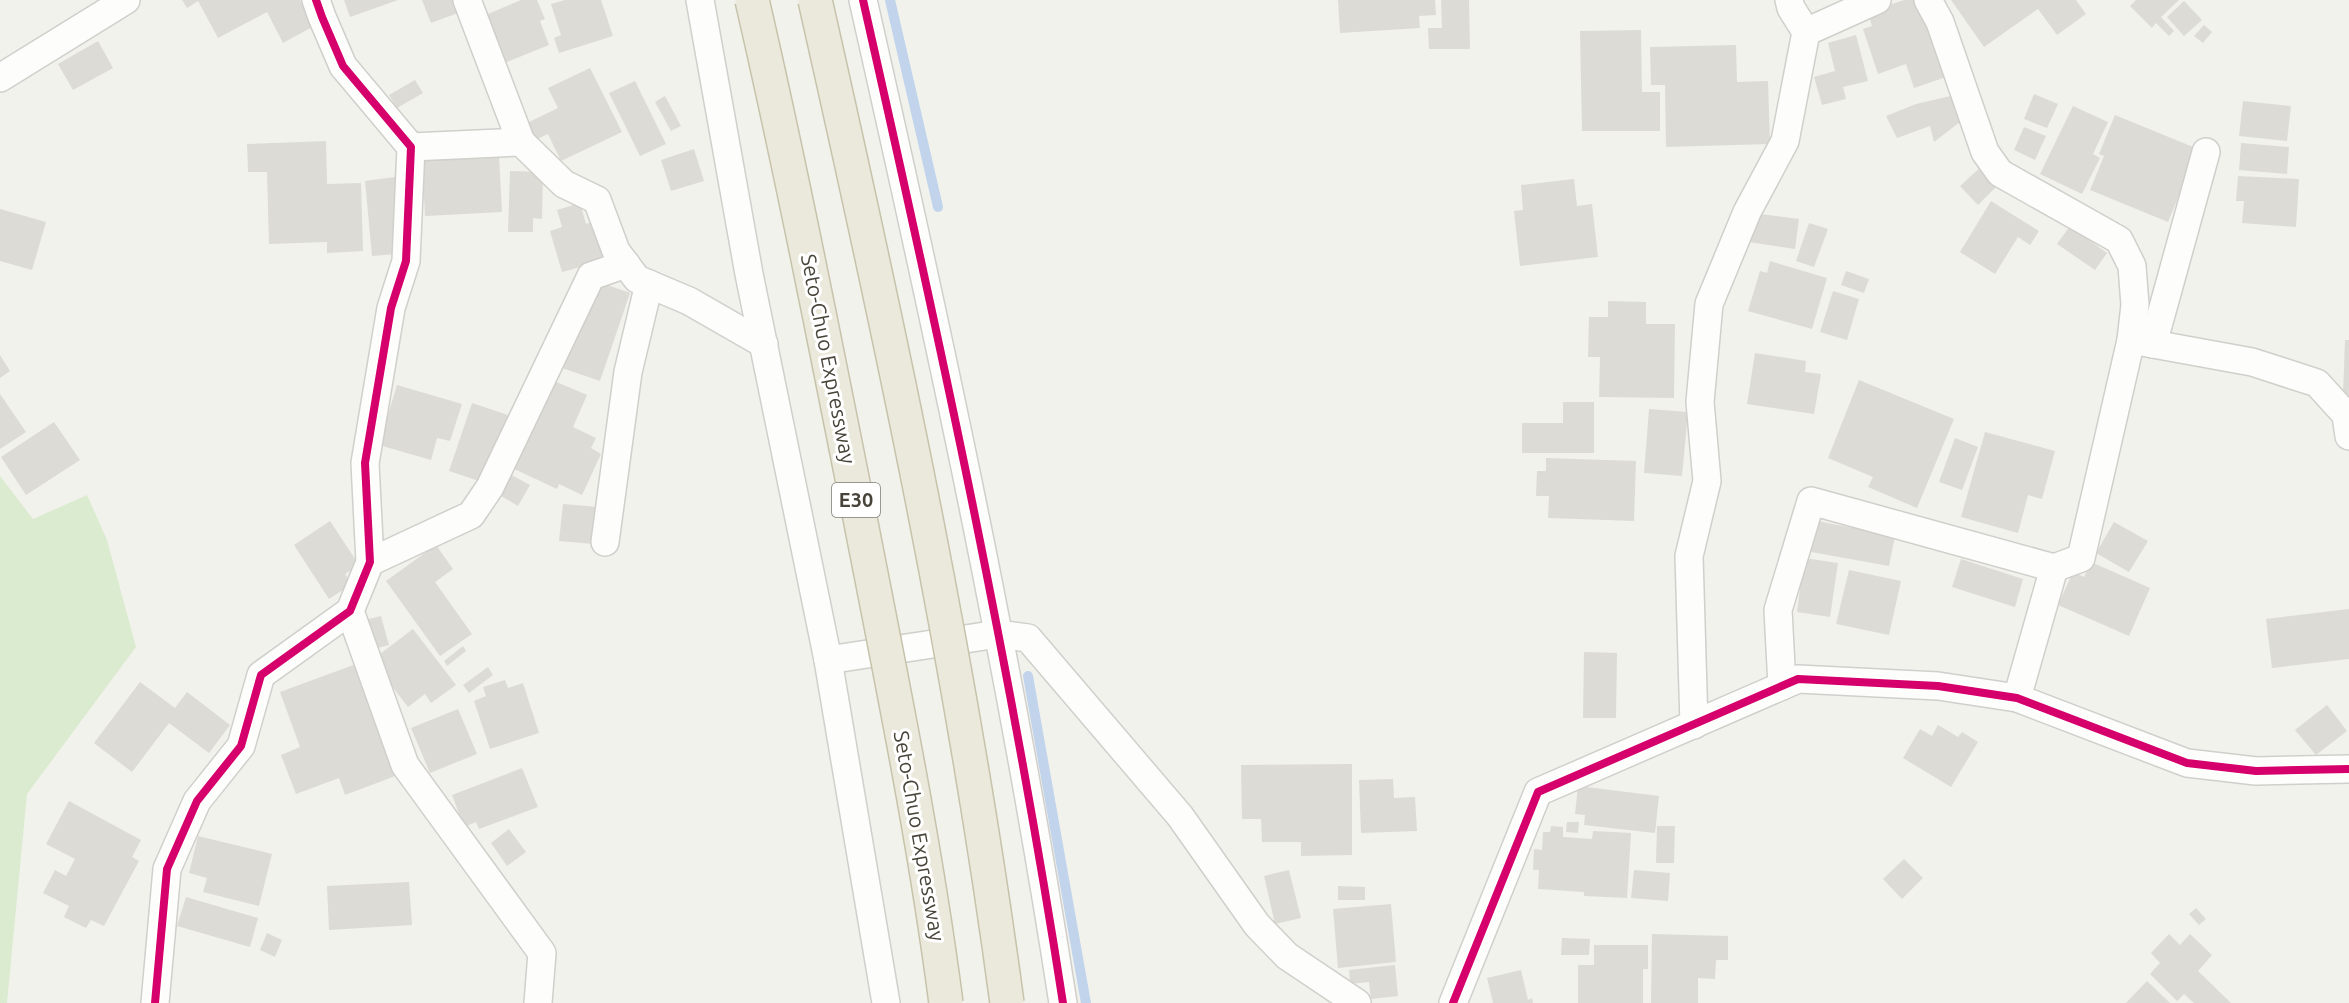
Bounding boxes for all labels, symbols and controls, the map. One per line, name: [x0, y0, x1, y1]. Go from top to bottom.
street label: Seto-Chuo Expressway: [797, 252, 861, 466]
road number: E30: [832, 483, 880, 517]
street label: Seto-Chuo Expressway: [890, 729, 950, 943]

